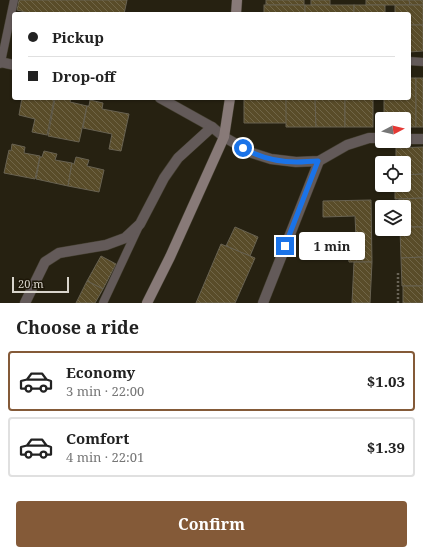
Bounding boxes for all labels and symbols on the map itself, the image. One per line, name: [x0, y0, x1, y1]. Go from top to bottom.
north arrow: [375, 112, 411, 148]
route start: [234, 139, 252, 157]
callout: 1 min: [299, 232, 365, 260]
route end: [276, 237, 294, 255]
scale bar: [12, 275, 69, 294]

